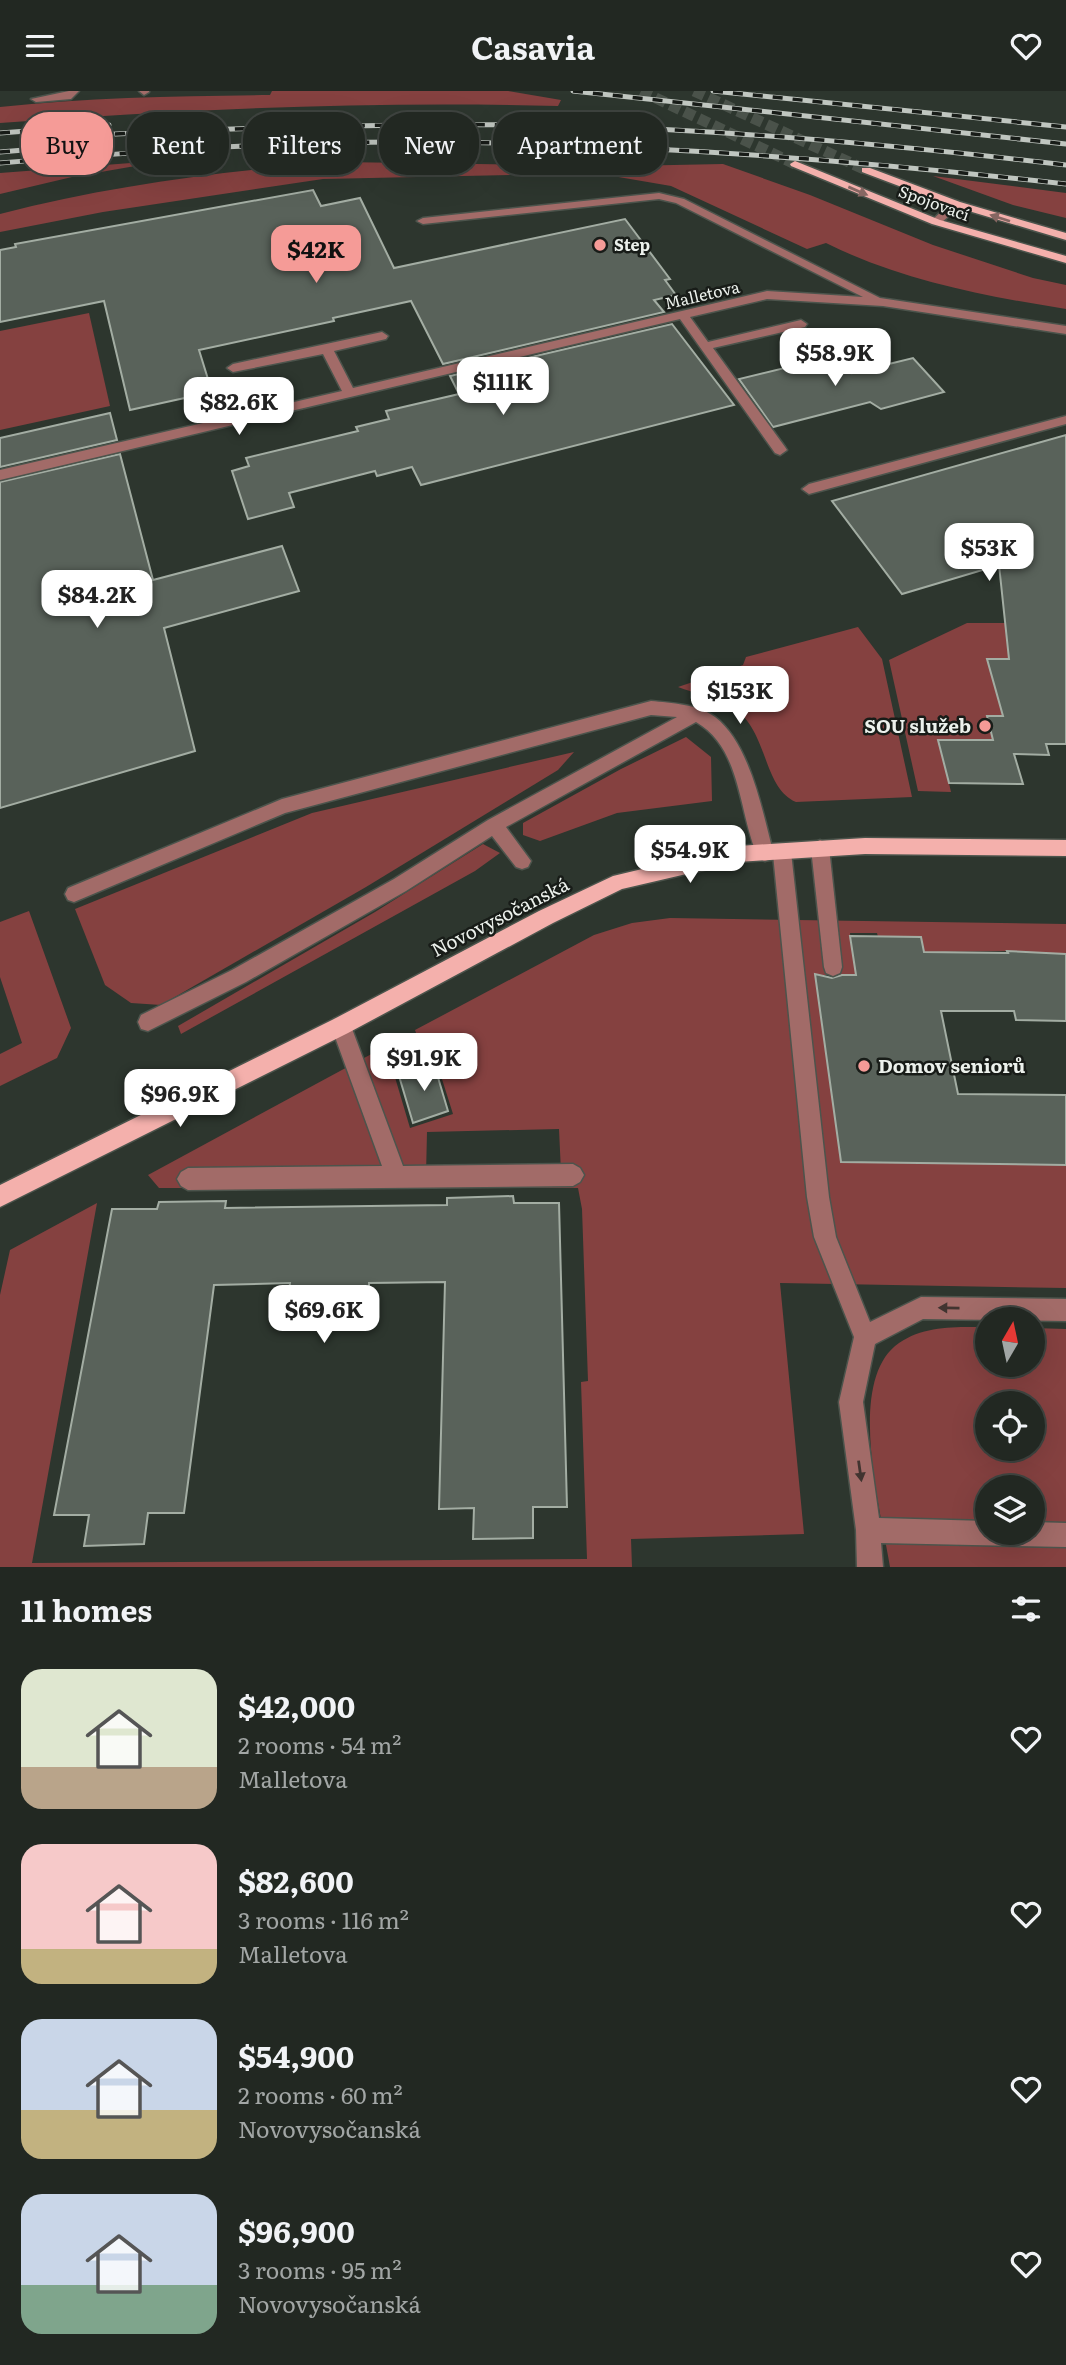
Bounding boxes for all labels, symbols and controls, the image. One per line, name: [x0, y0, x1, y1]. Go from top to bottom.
text: Casavia: [471, 22, 595, 70]
icon: menu: [21, 27, 59, 65]
icon: heart: [1007, 27, 1045, 65]
chip: Buy: [21, 112, 113, 175]
chip: Rent: [127, 112, 229, 175]
chip: Filters: [243, 112, 365, 175]
chip: New: [379, 112, 479, 175]
chip: Apartment: [493, 112, 667, 175]
street label: Spojovací: [895, 178, 973, 226]
one-way arrow: [848, 186, 869, 197]
one-way arrow: [990, 213, 1011, 223]
pin: $42K: [275, 225, 357, 285]
text: $42K: [287, 231, 345, 265]
place label: Step: [614, 232, 650, 256]
marker: Step: [592, 237, 608, 253]
street label: Malletova: [662, 274, 742, 314]
pin: $58.9K: [778, 329, 892, 388]
text: $58.9K: [796, 334, 874, 368]
pin: $111K: [454, 357, 552, 417]
text: $111K: [473, 363, 533, 397]
pin: $82.6K: [182, 377, 296, 437]
text: $82.6K: [200, 383, 278, 417]
pin: $53K: [948, 524, 1030, 583]
text: $53K: [961, 529, 1017, 563]
pin: $84.2K: [40, 571, 154, 630]
text: $84.2K: [57, 576, 137, 610]
pin: $153K: [691, 667, 789, 726]
text: $153K: [707, 672, 773, 706]
place label: SOU služeb: [864, 711, 971, 739]
marker: SOU služeb: [977, 718, 993, 734]
pin: $54.9K: [633, 825, 747, 885]
text: $54.9K: [651, 831, 729, 865]
street label: Novovysočanská: [426, 869, 574, 963]
pin: $91.9K: [367, 1033, 481, 1093]
text: $91.9K: [386, 1039, 462, 1073]
place label: Domov seniorů: [878, 1051, 1026, 1079]
marker: Domov seniorů: [856, 1058, 872, 1074]
pin: $96.9K: [123, 1069, 237, 1129]
text: $96.9K: [140, 1075, 220, 1109]
pin: $69.6K: [267, 1285, 381, 1345]
text: $69.6K: [284, 1291, 364, 1325]
one-way arrow: [938, 1302, 960, 1314]
north arrow: [975, 1307, 1045, 1377]
map controls: [975, 1307, 1045, 1545]
button: locate: [975, 1391, 1045, 1461]
one-way arrow: [855, 1460, 866, 1482]
button: layers: [975, 1475, 1045, 1545]
text: 11 homes: [21, 1587, 152, 1631]
icon: filters: [1007, 1590, 1045, 1628]
text: $42,000: [238, 1683, 355, 1727]
icon: home: [77, 1697, 161, 1781]
icon: heart: [1007, 1720, 1045, 1758]
text: 2 rooms · 54 m²: [238, 1727, 401, 1761]
text: Malletova: [238, 1761, 348, 1795]
text: $82,600: [238, 1858, 354, 1902]
icon: home: [77, 1872, 161, 1956]
icon: heart: [1007, 1895, 1045, 1933]
text: 3 rooms · 116 m²: [238, 1902, 409, 1936]
text: Malletova: [238, 1936, 348, 1970]
text: $54,900: [238, 2033, 354, 2077]
icon: home: [77, 2047, 161, 2131]
icon: heart: [1007, 2070, 1045, 2108]
text: 2 rooms · 60 m²: [238, 2077, 403, 2111]
text: Novovysočanská: [238, 2111, 421, 2145]
text: $96,900: [238, 2208, 355, 2252]
icon: home: [77, 2222, 161, 2306]
icon: heart: [1007, 2245, 1045, 2283]
text: 3 rooms · 95 m²: [238, 2252, 402, 2286]
text: Novovysočanská: [238, 2286, 421, 2320]

